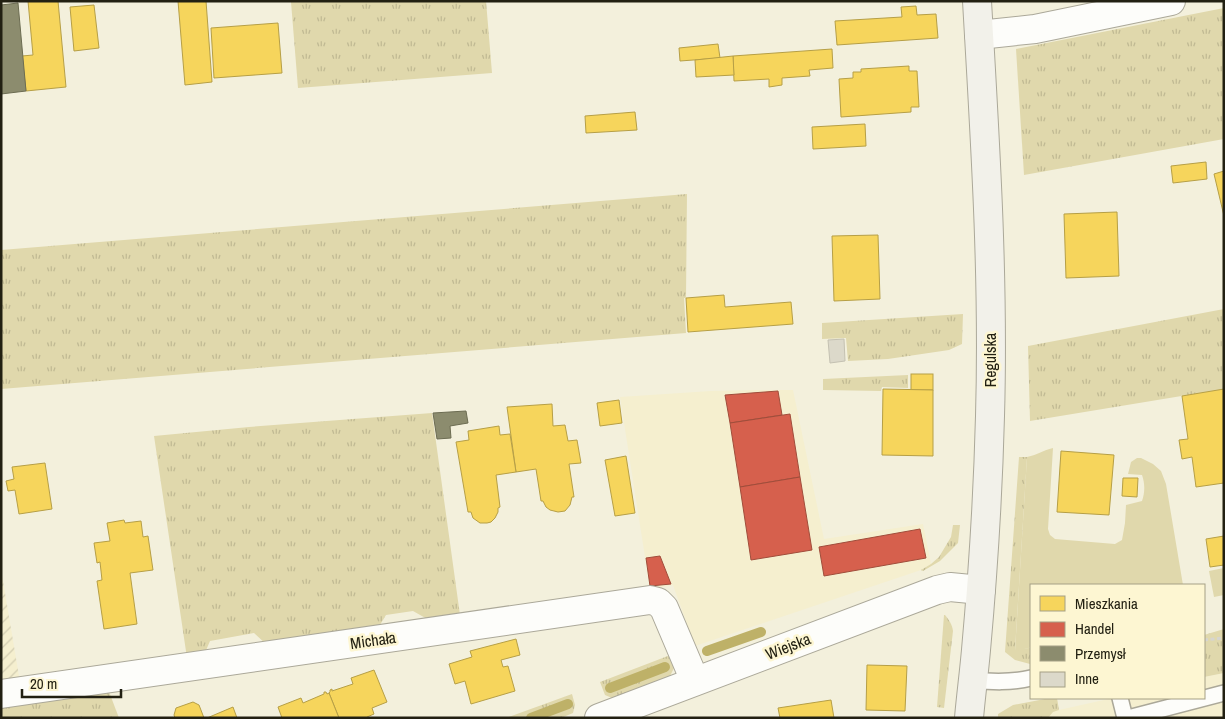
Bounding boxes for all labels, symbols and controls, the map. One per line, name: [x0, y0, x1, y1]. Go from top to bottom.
street label: Regulska: [979, 332, 1001, 387]
legend: [1030, 584, 1205, 699]
text: Mieszkania: [1075, 593, 1138, 614]
text: Handel: [1075, 618, 1114, 639]
street label: Michała: [349, 626, 398, 654]
street label: Wiejska: [762, 627, 814, 665]
text: Przemysł: [1075, 643, 1127, 664]
scale bar: [22, 666, 121, 698]
text: Inne: [1075, 668, 1099, 689]
text: 20 m: [30, 673, 57, 694]

